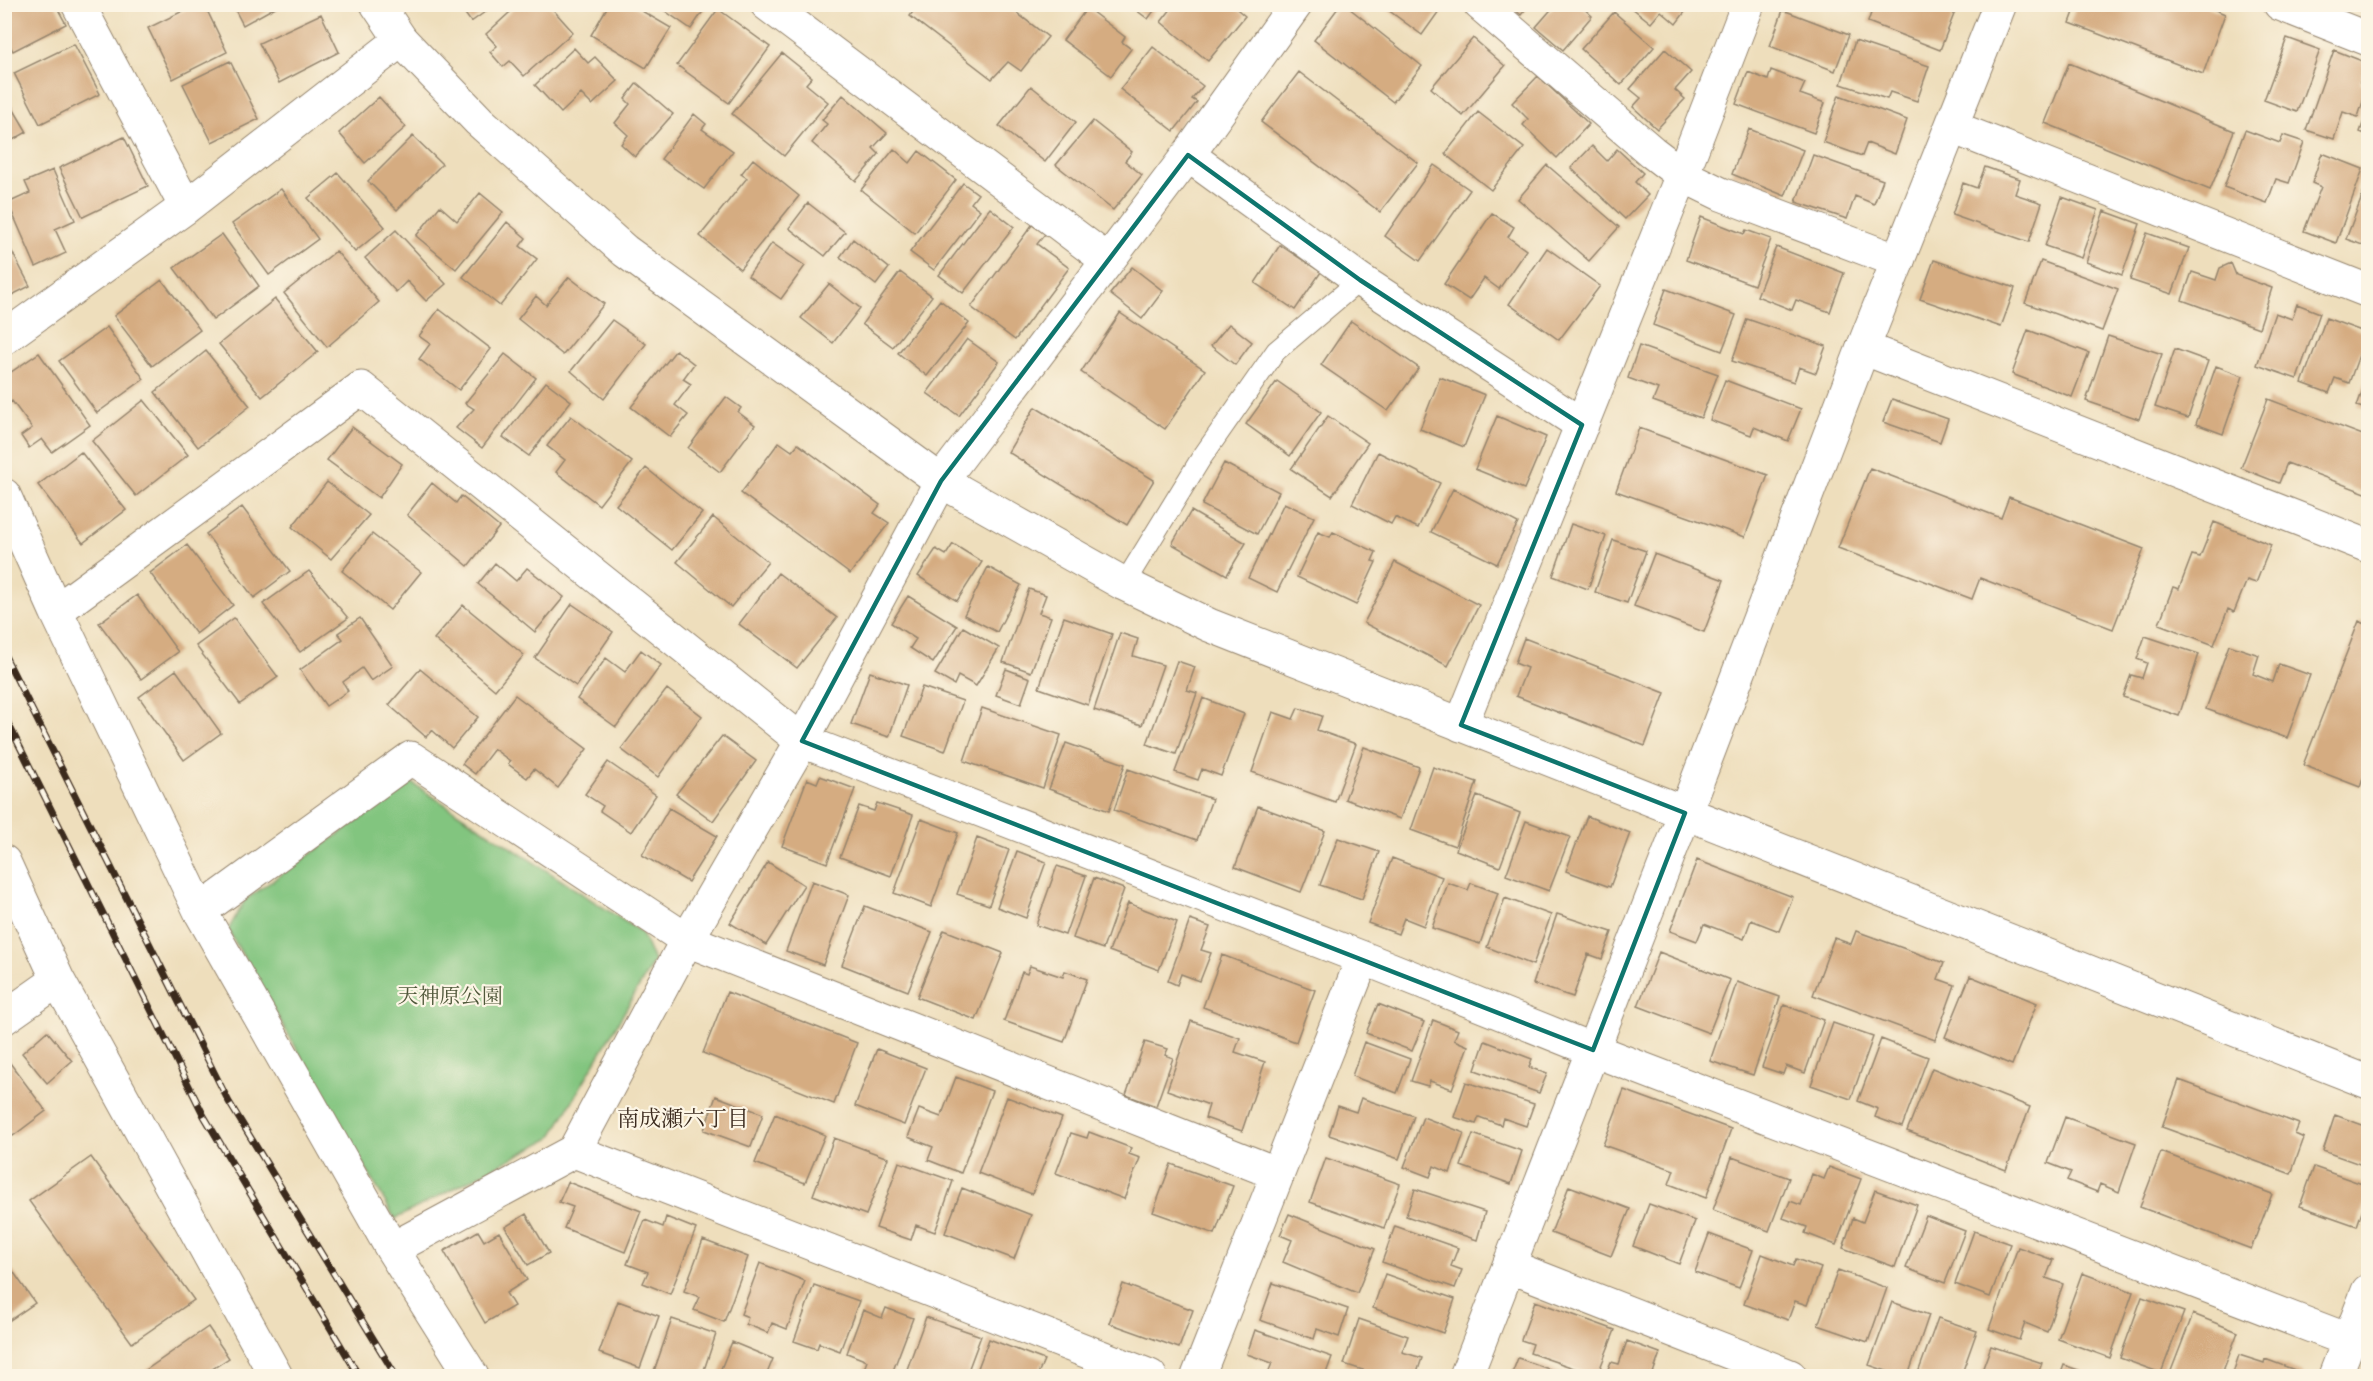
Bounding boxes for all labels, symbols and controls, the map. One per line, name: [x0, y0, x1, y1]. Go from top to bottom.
park label: 天神原公園: [398, 984, 503, 1010]
district label: 南成瀬六丁目: [617, 1106, 749, 1133]

